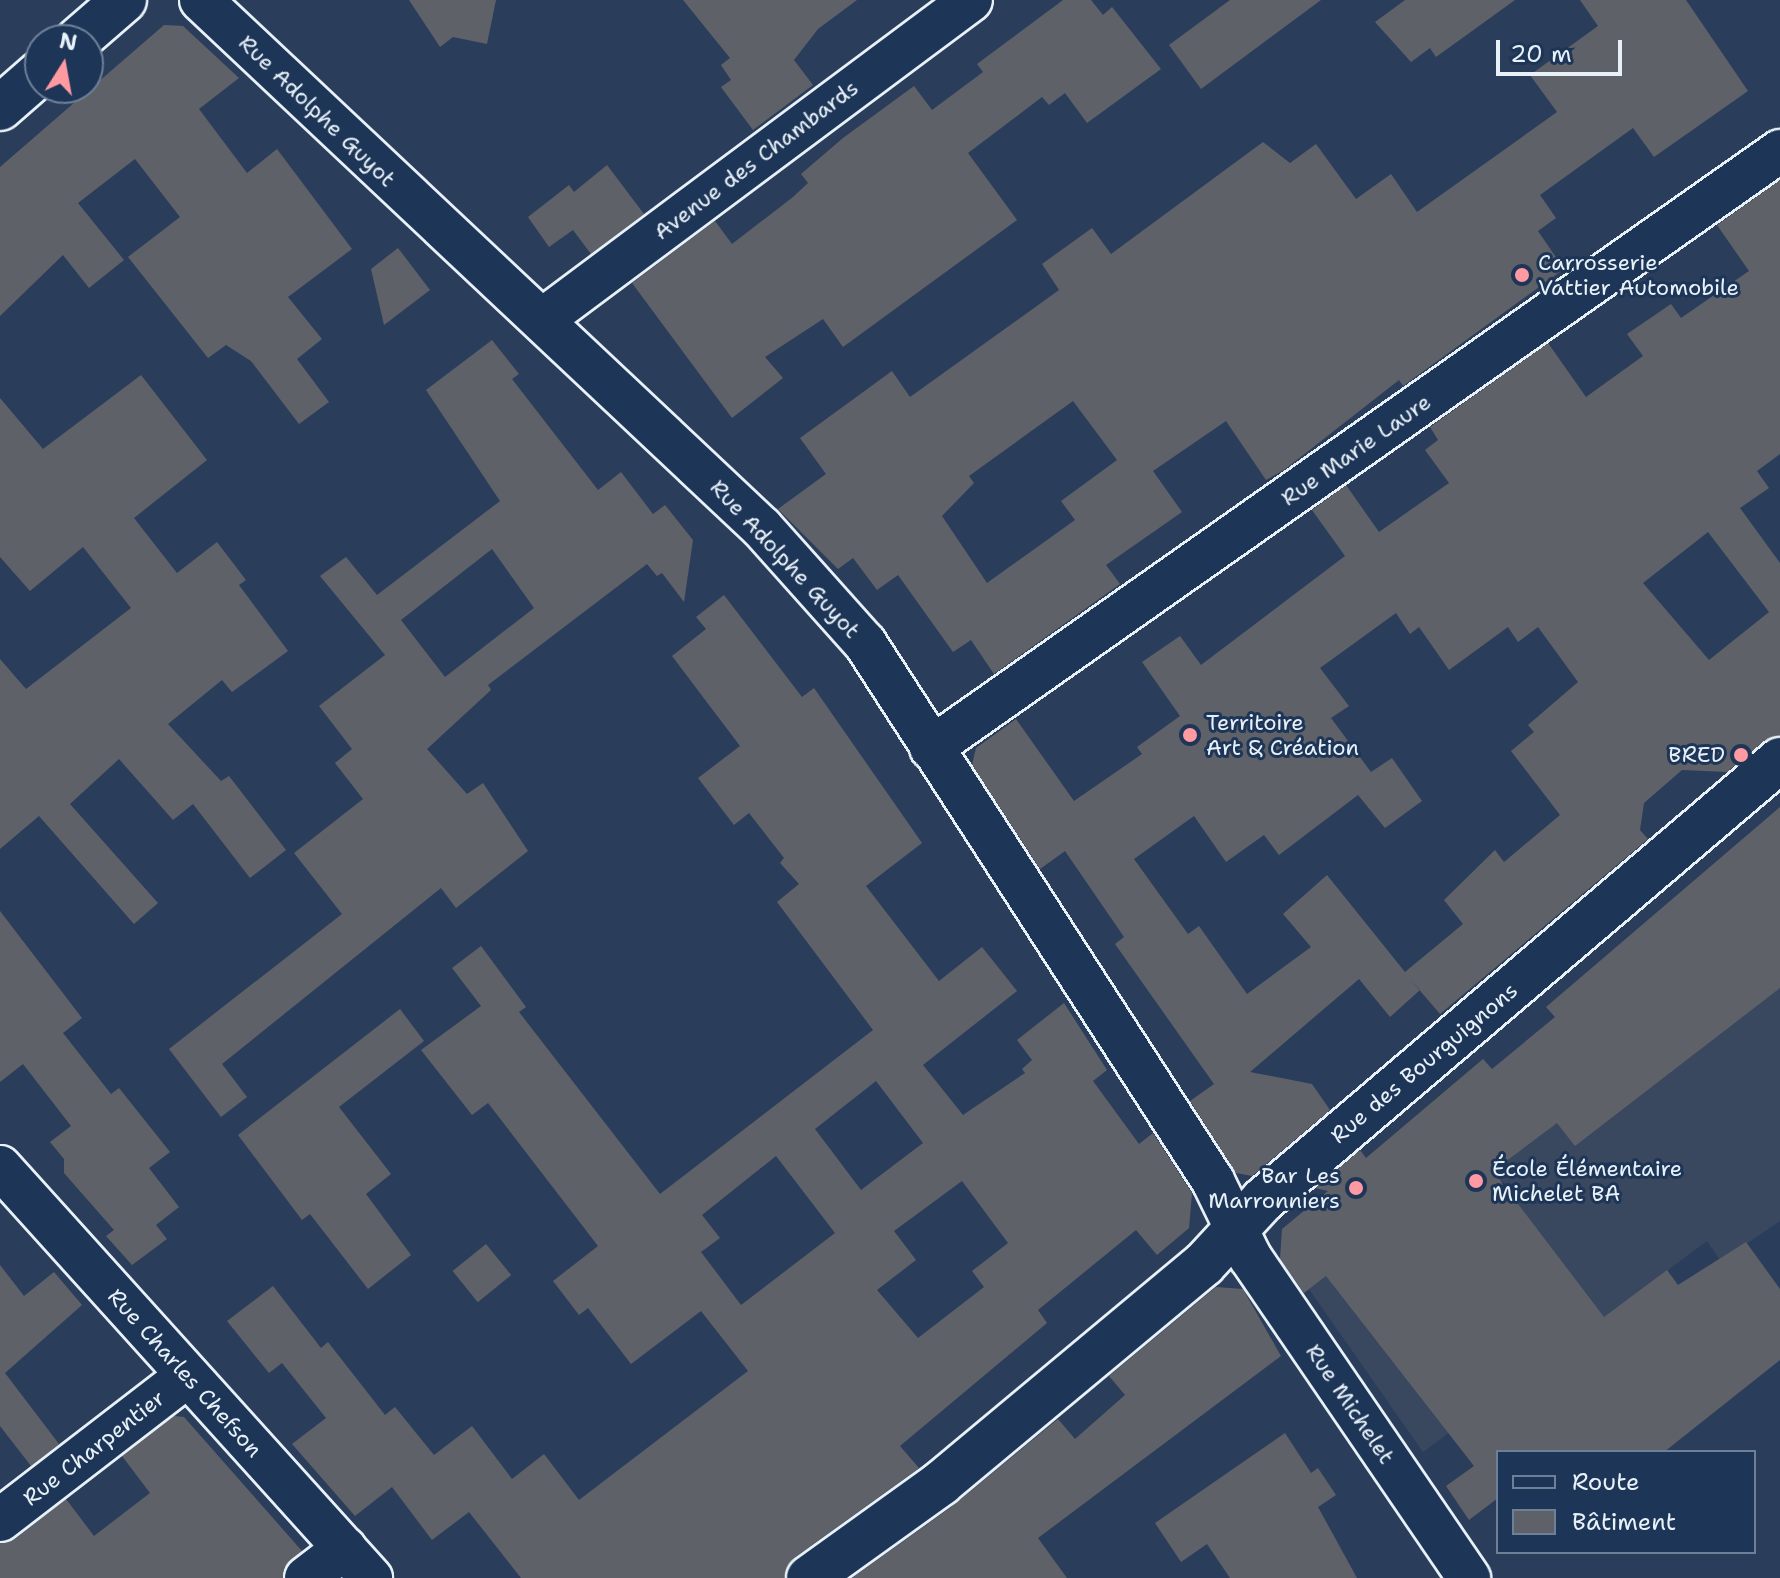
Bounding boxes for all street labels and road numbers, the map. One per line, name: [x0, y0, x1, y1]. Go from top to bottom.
street label: Rue Adolphe Guyot: [233, 30, 401, 192]
street label: Avenue des Chambards: [649, 75, 863, 245]
street label: Rue Marie Laure: [1276, 389, 1436, 511]
street label: Rue Adolphe Guyot: [705, 474, 865, 644]
street label: Rue des Bourguignons: [1325, 977, 1523, 1149]
street label: Rue Charles Chefson: [102, 1283, 268, 1463]
street label: Rue Michelet: [1300, 1339, 1400, 1469]
street label: Rue Charpentier: [18, 1385, 170, 1511]

